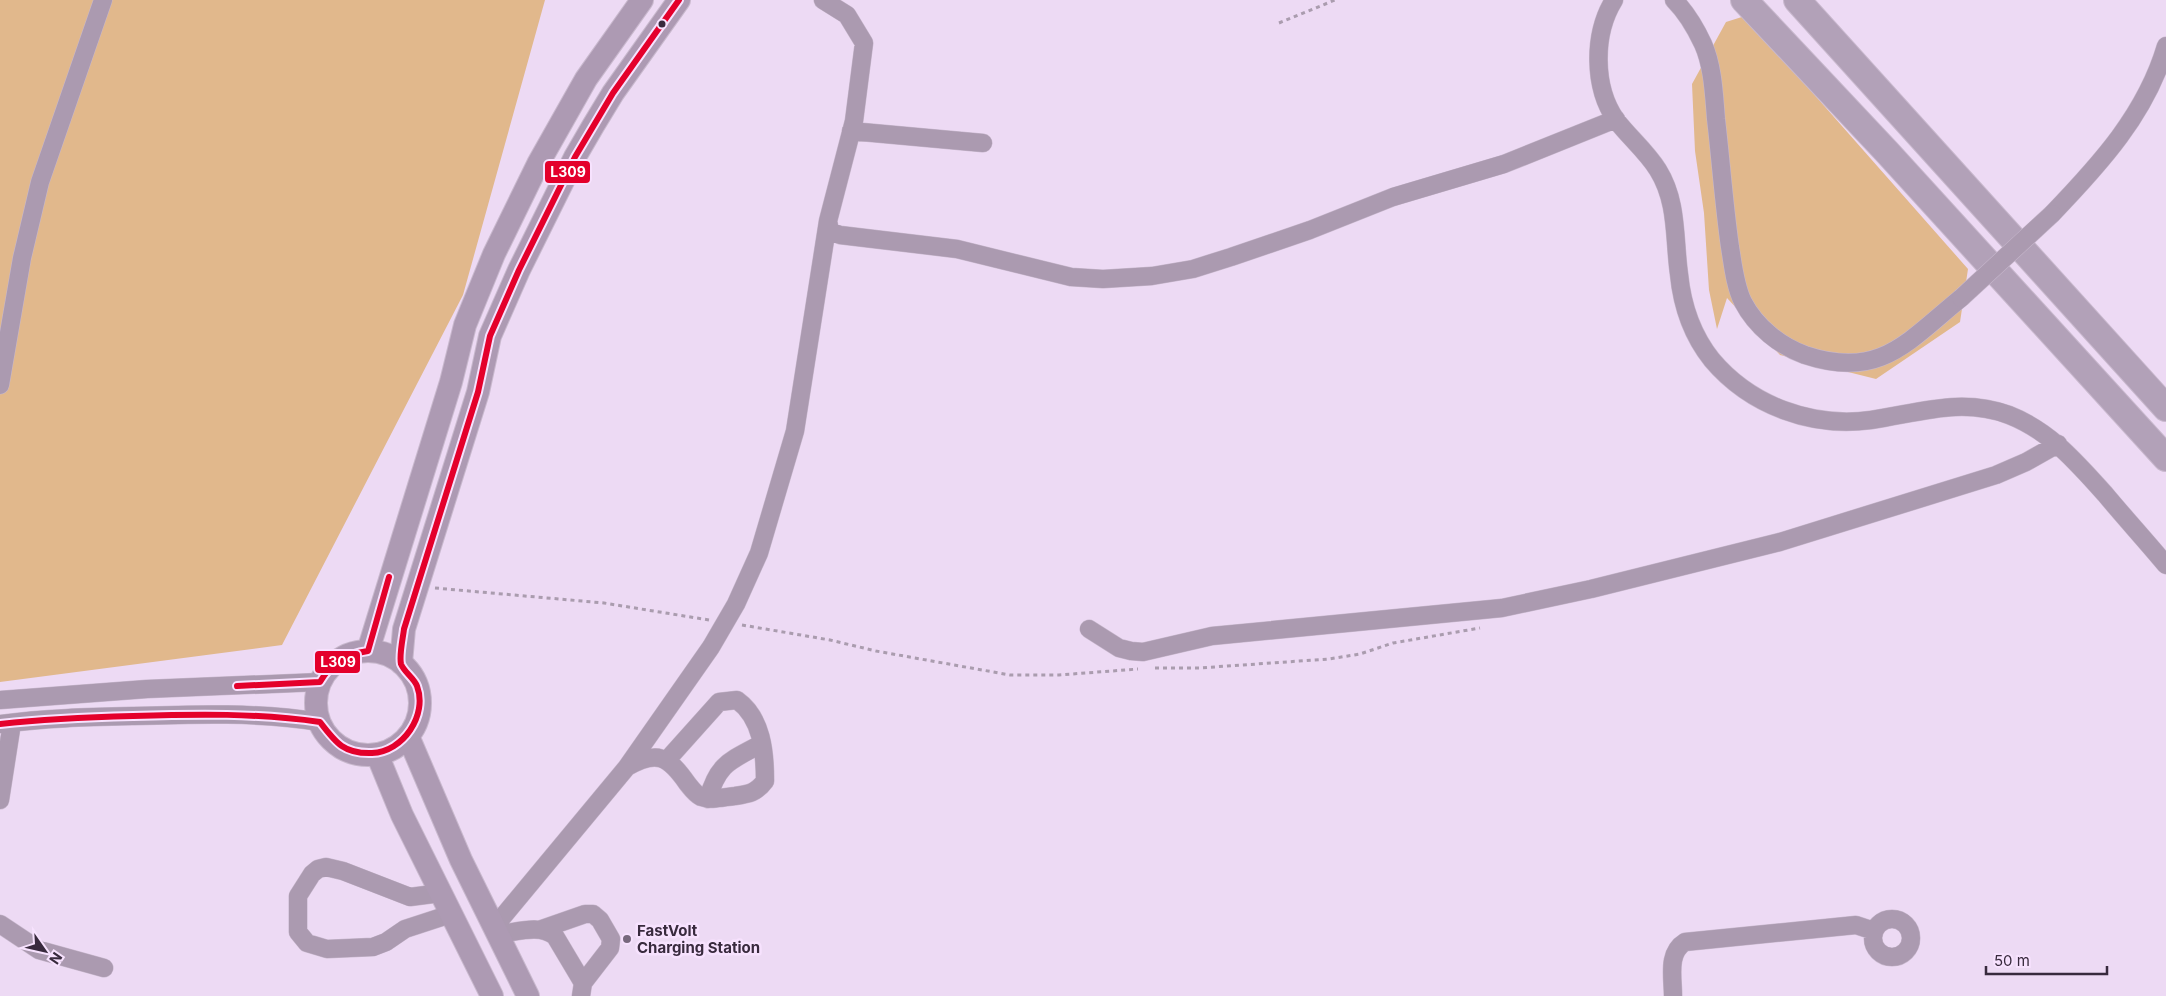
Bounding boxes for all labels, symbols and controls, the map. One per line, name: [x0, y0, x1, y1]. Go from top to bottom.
unlabelled marker: [657, 19, 667, 29]
line badge: L309: [544, 160, 591, 184]
text: L309: [550, 163, 586, 180]
line badge: L309: [314, 650, 361, 674]
text: L309: [320, 653, 356, 670]
place label: FastVolt Charging Station: [637, 921, 760, 957]
north arrow: [20, 926, 70, 976]
marker: FastVolt Charging Station: [621, 933, 633, 945]
scale bar: [1986, 944, 2107, 976]
text: N: [46, 949, 66, 968]
text: 50 m: [1994, 951, 2030, 970]

